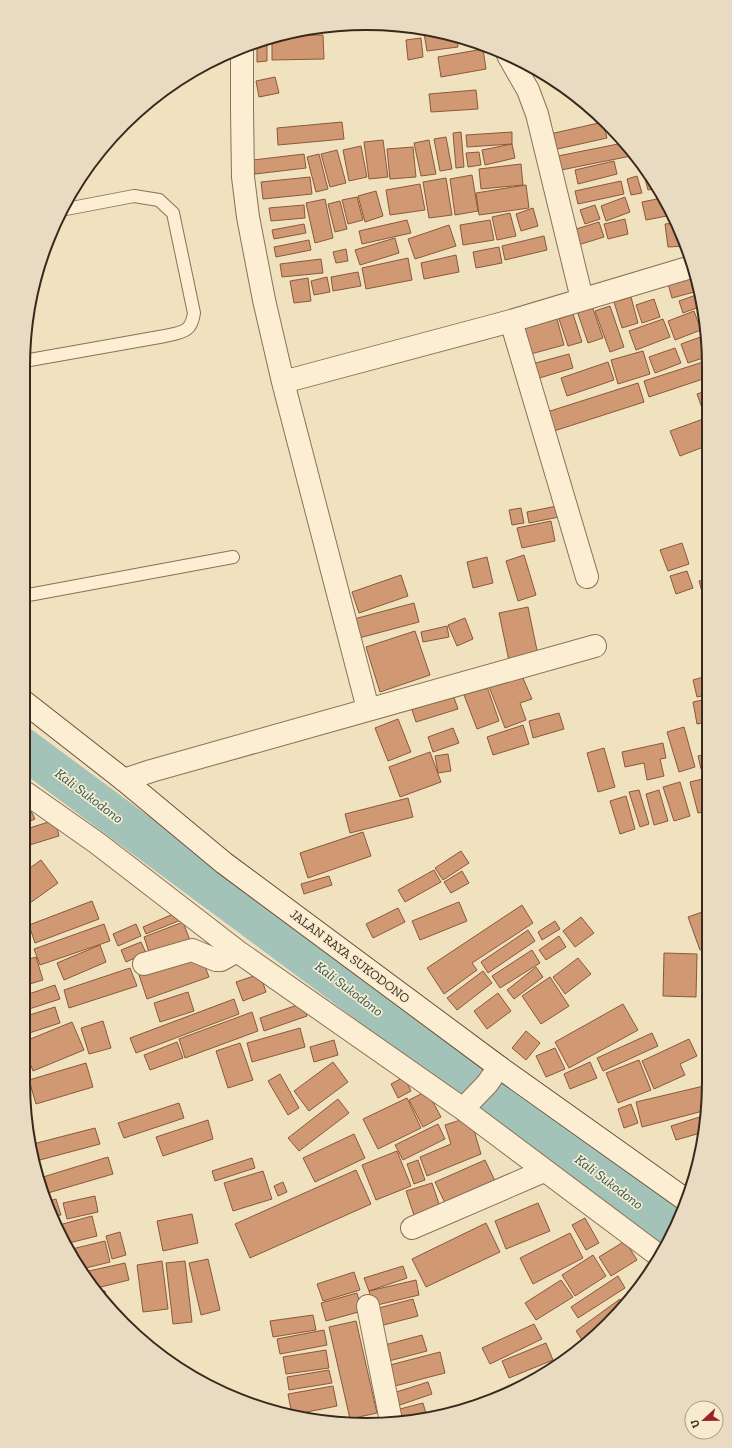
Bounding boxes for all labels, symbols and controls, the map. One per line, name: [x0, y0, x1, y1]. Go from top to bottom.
water label: Kali Sukodono: [52, 765, 127, 827]
street label: JALAN RAYA SUKODONO: [287, 906, 413, 1006]
water label: Kali Sukodono: [312, 958, 387, 1020]
water label: Kali Sukodono: [572, 1151, 647, 1213]
north arrow: [684, 1400, 724, 1440]
text: U: [688, 1417, 703, 1430]

